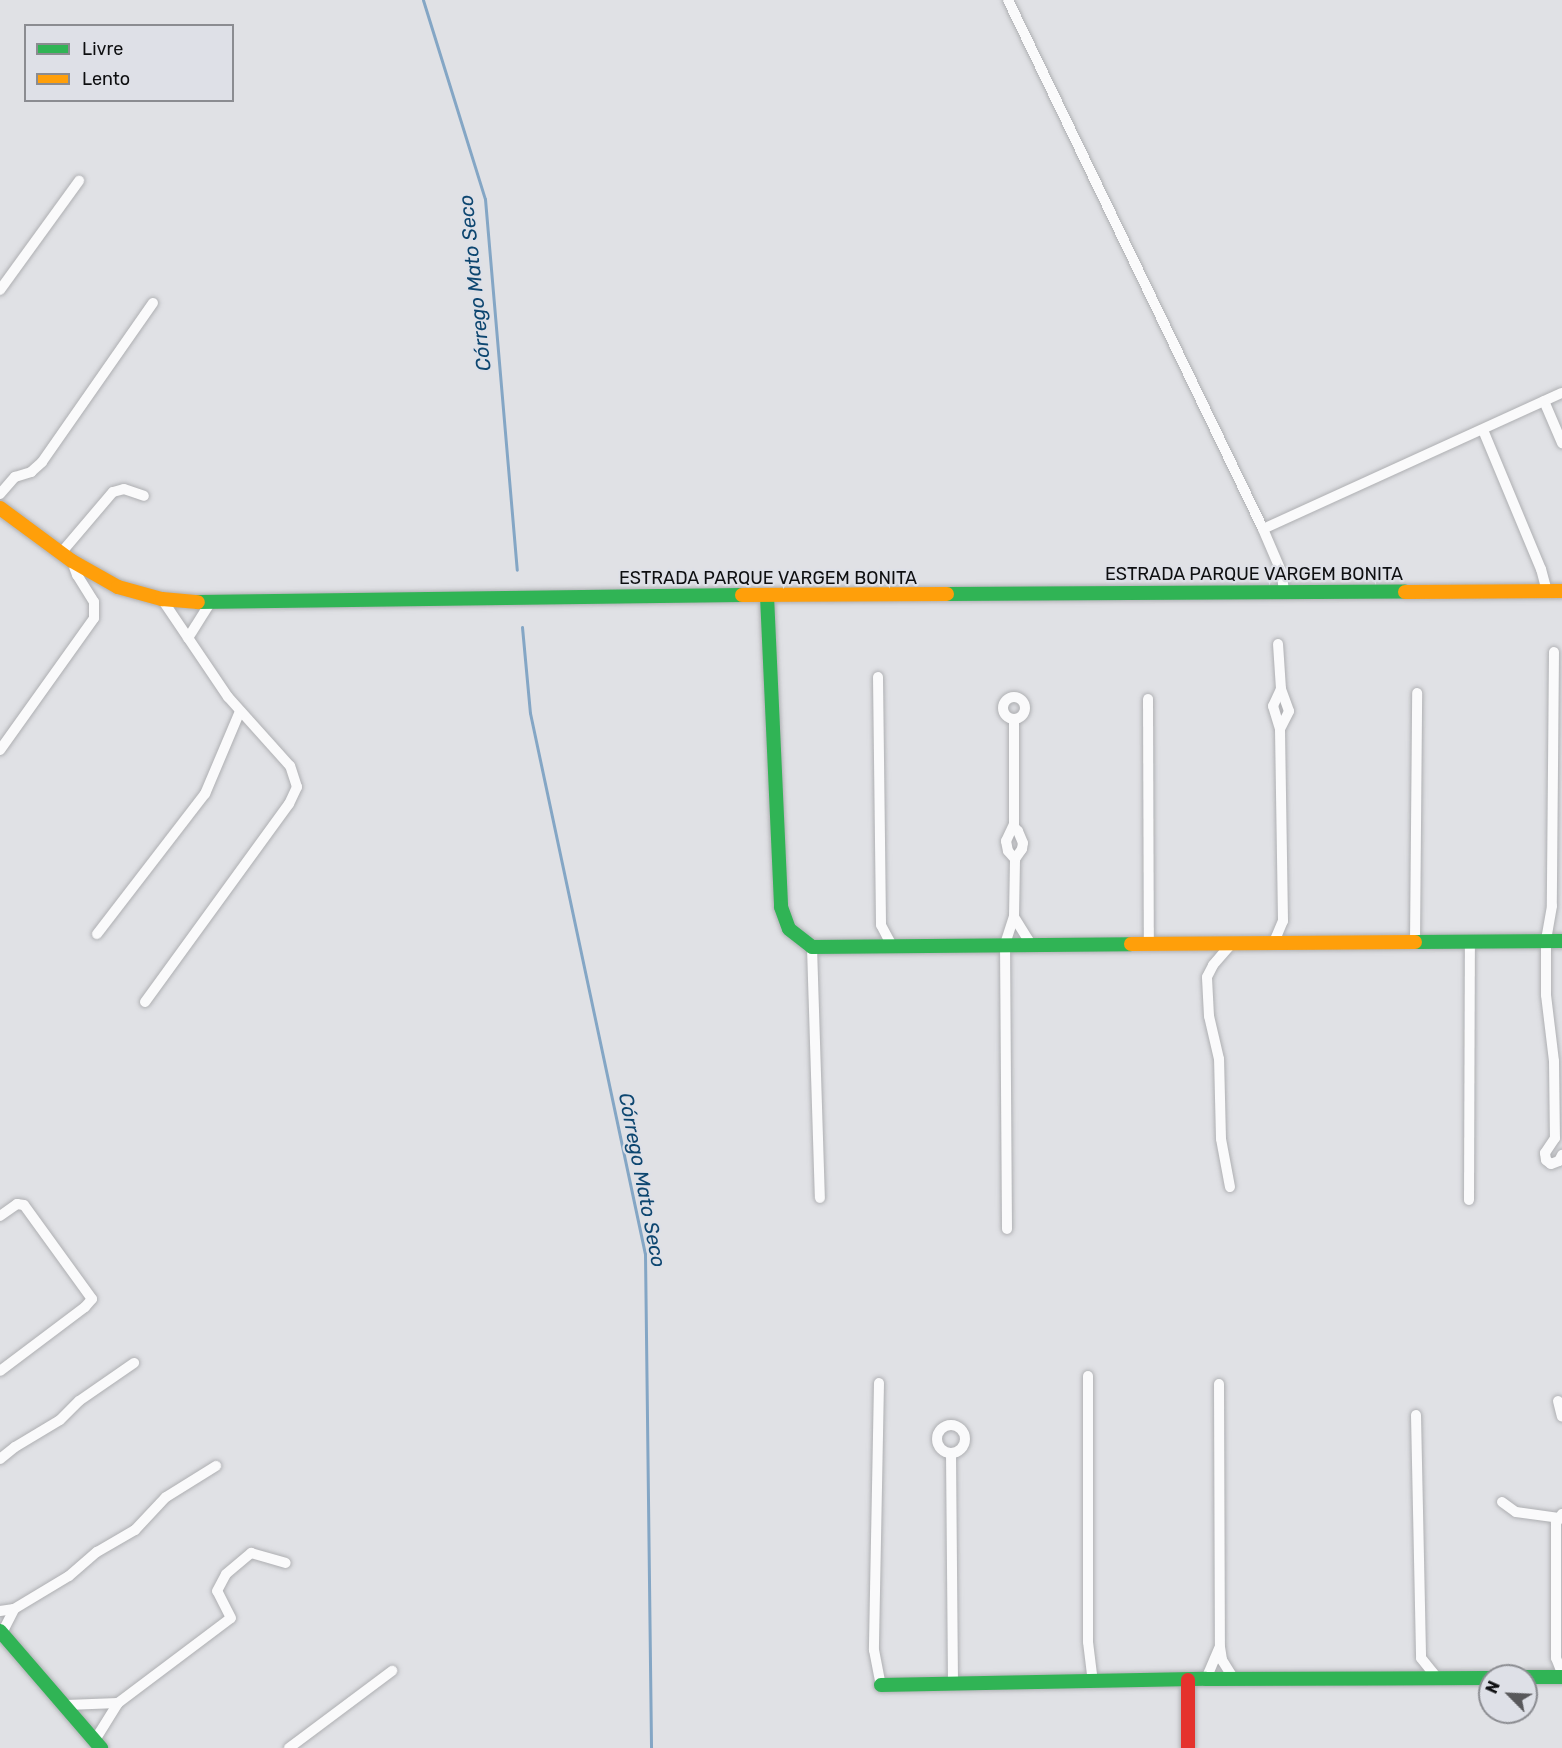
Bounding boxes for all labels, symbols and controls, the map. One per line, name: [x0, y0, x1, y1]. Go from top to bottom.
legend: [24, 24, 234, 102]
text: Livre: [82, 38, 123, 60]
text: Lento: [82, 68, 130, 90]
water label: Córrego Mato Seco: [454, 194, 496, 372]
street label: ESTRADA PARQUE VARGEM BONITA: [1104, 563, 1404, 585]
street label: ESTRADA PARQUE VARGEM BONITA: [618, 567, 918, 589]
water label: Córrego Mato Seco: [613, 1091, 671, 1269]
north arrow: [1478, 1664, 1538, 1724]
text: N: [1482, 1678, 1504, 1696]

